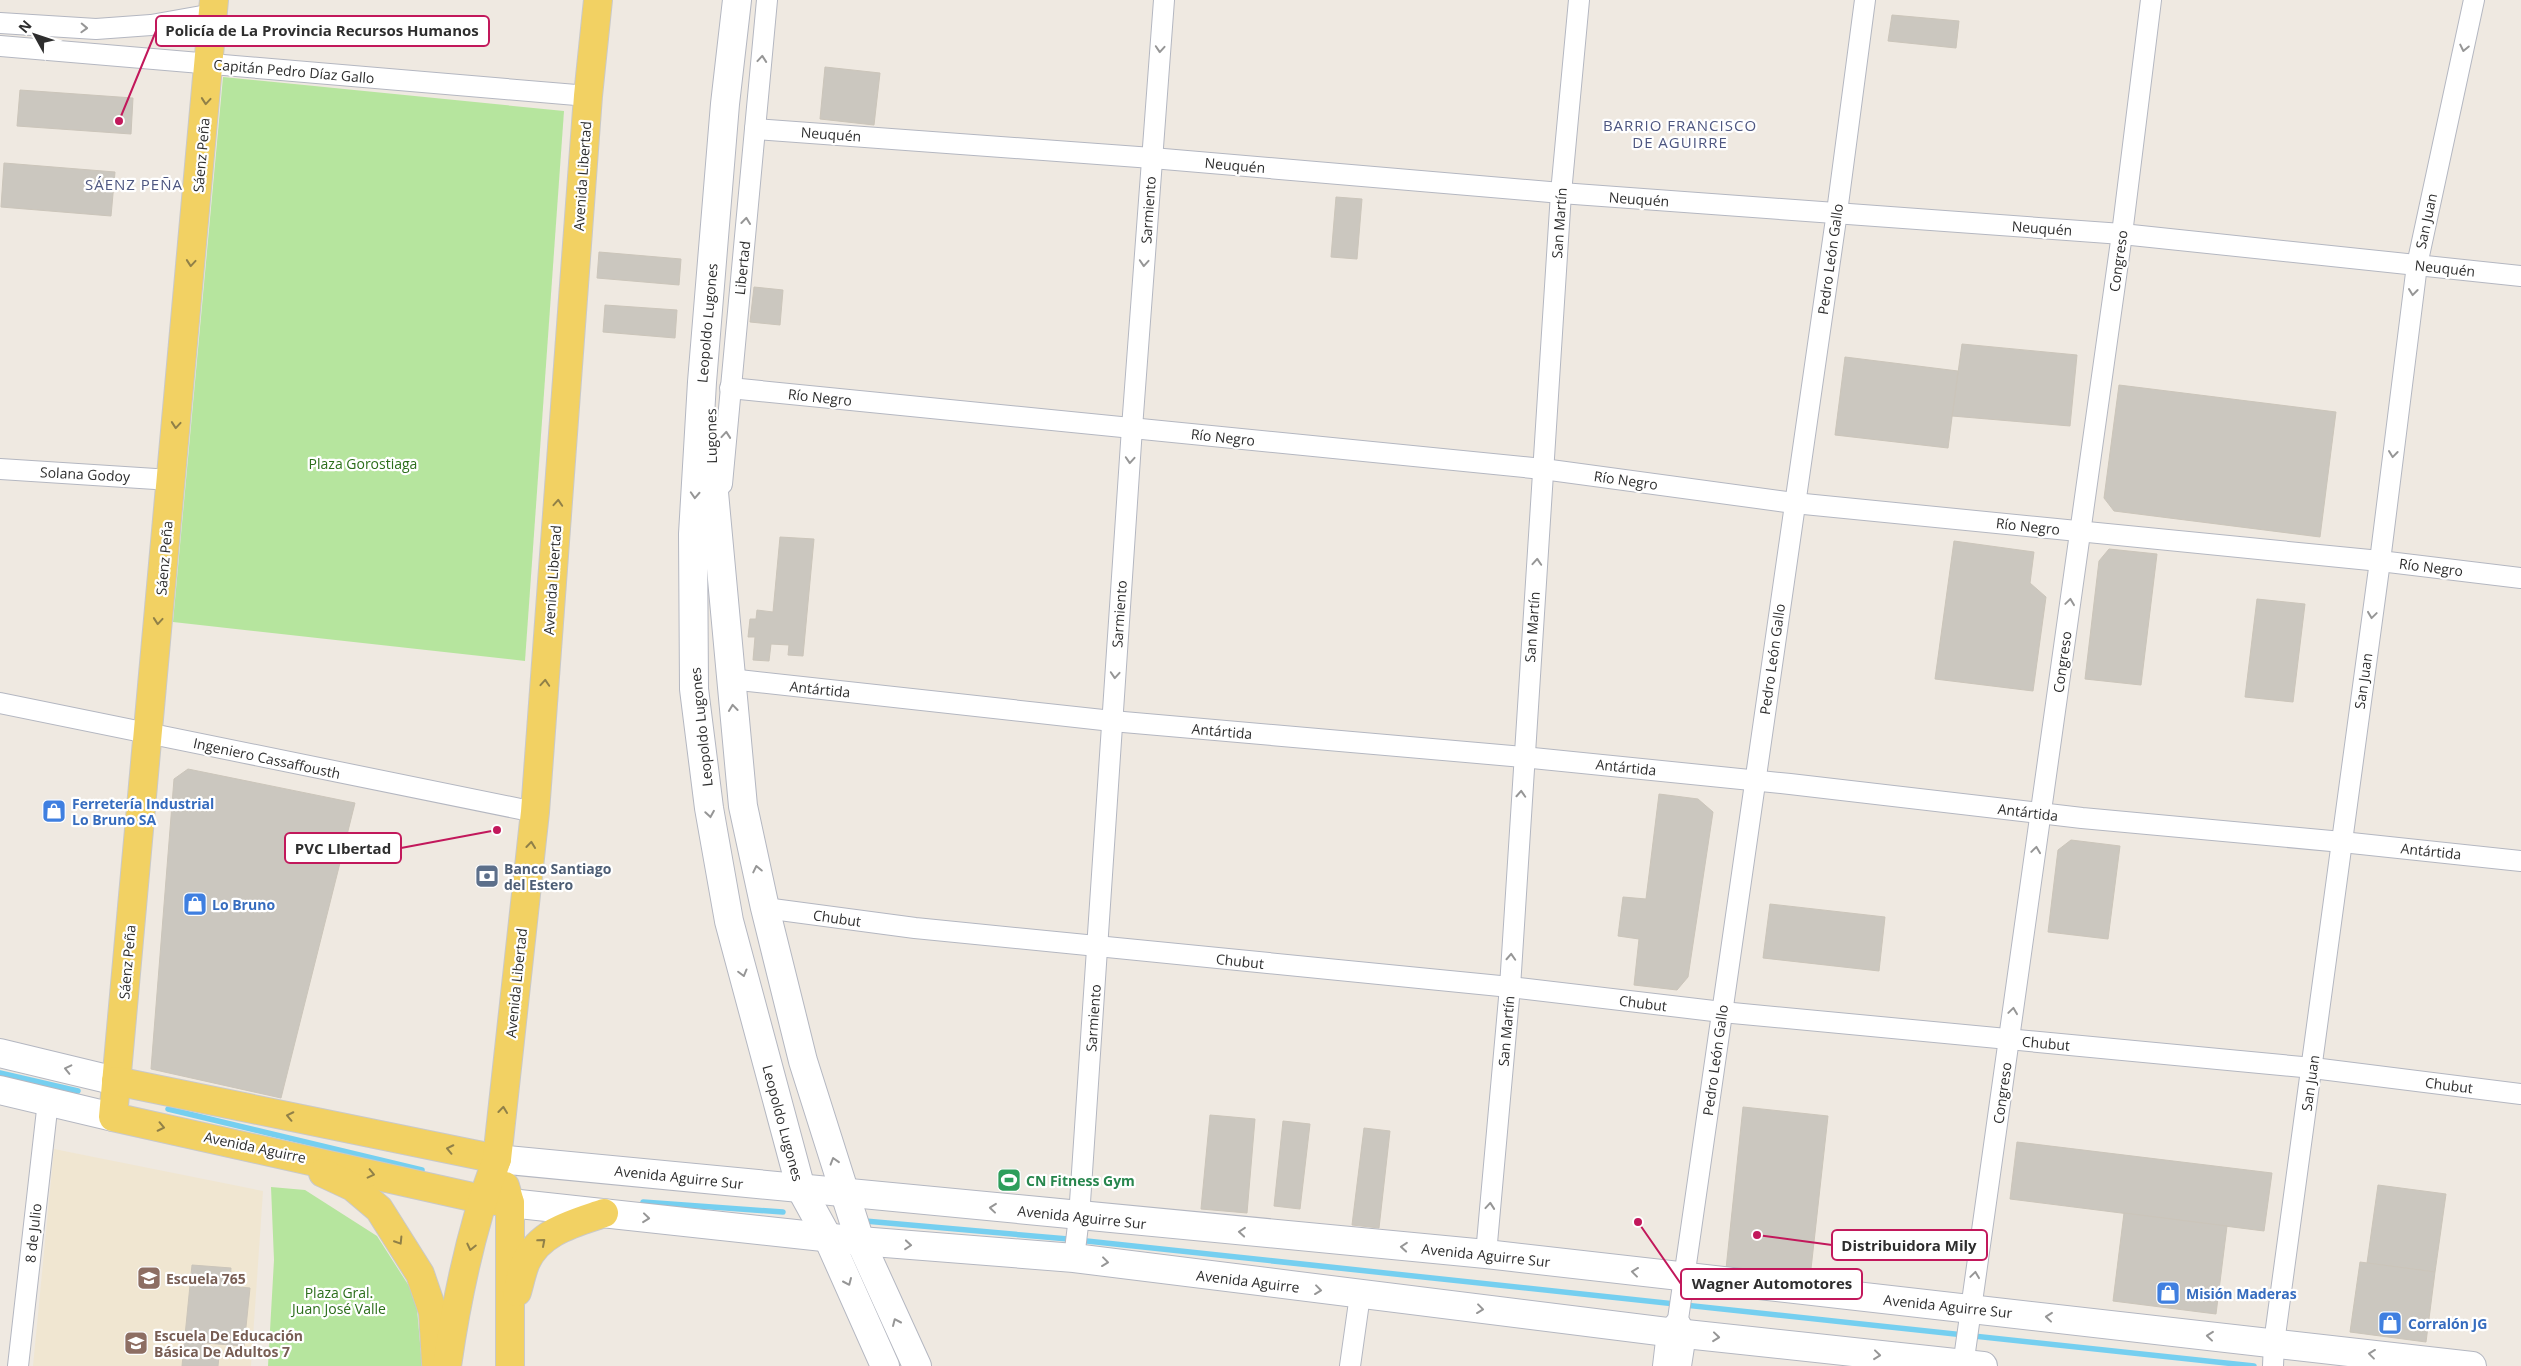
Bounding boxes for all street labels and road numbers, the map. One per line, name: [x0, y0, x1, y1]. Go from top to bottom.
street label: Capitán Pedro Díaz Gallo: [213, 55, 375, 87]
street label: Sáenz Peña: [188, 117, 214, 193]
street label: Avenida Libertad: [569, 120, 595, 232]
street label: Neuquén: [800, 122, 862, 146]
street label: Neuquén: [1204, 153, 1266, 177]
street label: Sarmiento: [1136, 176, 1160, 244]
street label: San Martín: [1547, 187, 1571, 259]
street label: Neuquén: [1608, 187, 1670, 211]
street label: San Juan: [2411, 191, 2441, 251]
street label: Pedro León Gallo: [1813, 202, 1847, 316]
street label: Neuquén: [2011, 216, 2073, 240]
street label: Congreso: [2104, 229, 2132, 293]
street label: Libertad: [730, 240, 754, 296]
street label: Neuquén: [2414, 255, 2476, 281]
street label: Leopoldo Lugones: [692, 262, 722, 383]
street label: Río Negro: [787, 384, 853, 410]
street label: Lugones: [701, 408, 721, 464]
street label: Río Negro: [1190, 424, 1256, 450]
street label: Solana Godoy: [40, 462, 131, 486]
street label: Río Negro: [1593, 466, 1659, 494]
street label: Río Negro: [1995, 513, 2061, 539]
street label: Sáenz Peña: [151, 520, 177, 596]
street label: Avenida Libertad: [539, 524, 565, 636]
street label: Río Negro: [2398, 554, 2464, 580]
street label: Sarmiento: [1107, 580, 1131, 648]
street label: San Martín: [1520, 591, 1544, 663]
street label: Pedro León Gallo: [1755, 602, 1789, 716]
street label: Congreso: [2048, 630, 2076, 694]
street label: San Juan: [2350, 652, 2376, 710]
street label: Leopoldo Lugones: [685, 666, 717, 788]
street label: Antártida: [789, 676, 851, 702]
street label: Antártida: [1191, 719, 1253, 743]
street label: Ingeniero Cassaffousth: [192, 733, 342, 783]
street label: Antártida: [1595, 754, 1657, 780]
street label: Antártida: [1997, 799, 2059, 825]
street label: Antártida: [2400, 838, 2462, 864]
street label: Chubut: [812, 905, 862, 931]
street label: Sáenz Peña: [114, 924, 140, 1000]
street label: Avenida Libertad: [501, 927, 531, 1039]
street label: Chubut: [1215, 949, 1265, 973]
street label: Sarmiento: [1081, 984, 1105, 1052]
street label: Chubut: [1618, 991, 1668, 1015]
street label: San Martín: [1493, 995, 1519, 1067]
street label: Pedro León Gallo: [1698, 1003, 1732, 1117]
street label: Chubut: [2021, 1031, 2071, 1055]
street label: San Juan: [2297, 1054, 2323, 1112]
street label: Congreso: [1988, 1061, 2016, 1125]
street label: Leopoldo Lugones: [758, 1063, 808, 1184]
street label: Chubut: [2424, 1073, 2474, 1097]
street label: Avenida Aguirre: [202, 1127, 308, 1167]
street label: Avenida Aguirre Sur: [614, 1161, 745, 1193]
street label: Avenida Aguirre Sur: [1017, 1201, 1148, 1233]
street label: 8 de Julio: [20, 1202, 46, 1264]
street label: Avenida Aguirre Sur: [1421, 1239, 1552, 1271]
street label: Avenida Aguirre: [1195, 1265, 1301, 1297]
street label: Avenida Aguirre Sur: [1883, 1290, 2014, 1322]

